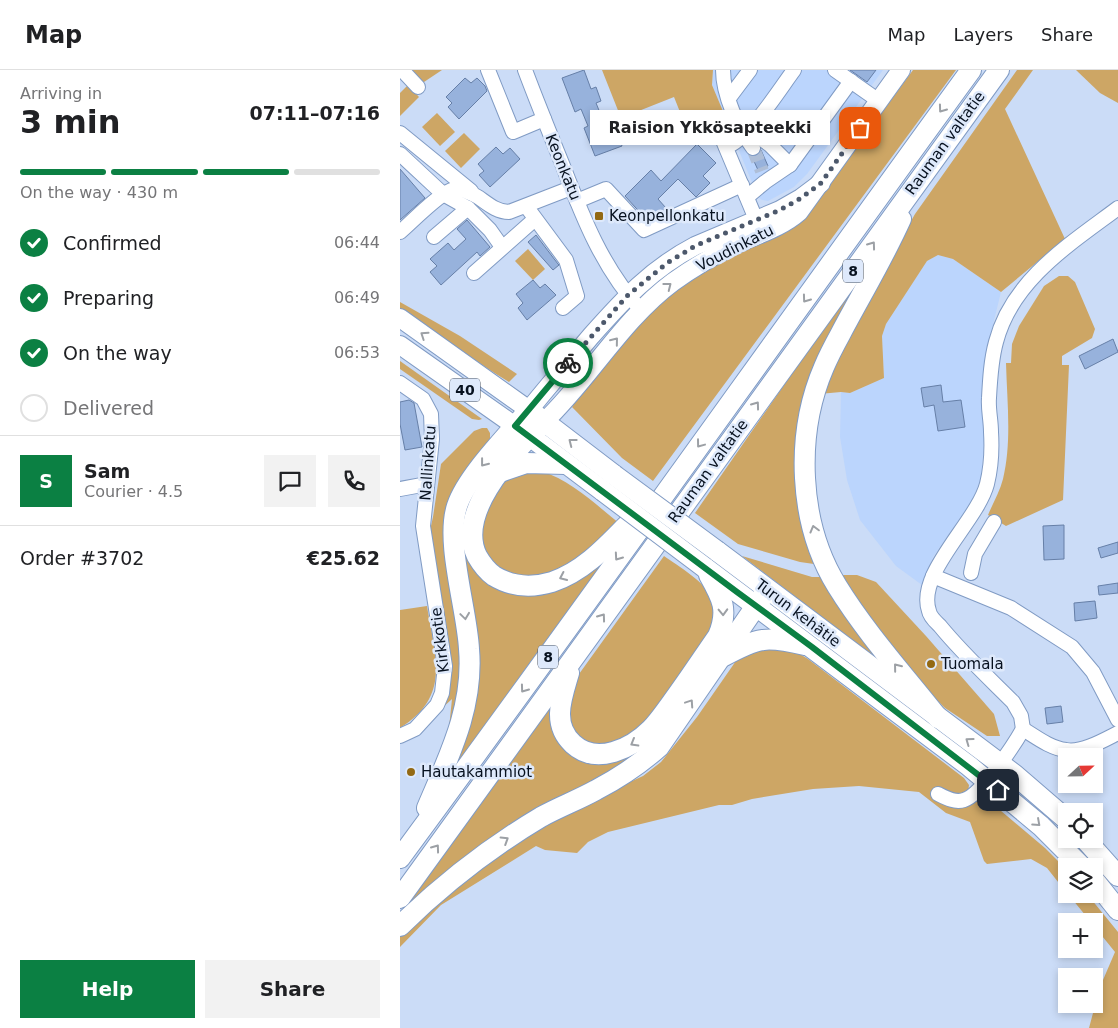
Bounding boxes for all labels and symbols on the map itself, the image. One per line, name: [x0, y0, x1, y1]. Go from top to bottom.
street label: Rauman valtatie: [901, 88, 989, 198]
one-way arrow: [939, 103, 948, 113]
pin: [839, 107, 881, 149]
callout: Raision Ykkösapteekki: [590, 110, 830, 146]
street label: Keonkatu: [542, 131, 584, 203]
place label: Keonpellonkatu: [609, 207, 725, 225]
marker: Keonpellonkatu: [593, 210, 605, 222]
street label: Voudinkatu: [693, 221, 777, 275]
one-way arrow: [866, 241, 875, 251]
road number: 8: [843, 260, 863, 282]
one-way arrow: [662, 283, 672, 292]
one-way arrow: [803, 293, 812, 303]
one-way arrow: [420, 332, 430, 341]
courier: [543, 338, 593, 388]
one-way arrow: [609, 338, 618, 347]
road number: 40: [450, 378, 480, 402]
one-way arrow: [751, 402, 759, 411]
street label: Rauman valtatie: [664, 416, 752, 526]
street label: Nallinkatu: [416, 425, 440, 501]
one-way arrow: [697, 438, 705, 447]
one-way arrow: [569, 440, 578, 448]
one-way arrow: [481, 457, 490, 467]
one-way arrow: [809, 525, 819, 533]
one-way arrow: [615, 551, 624, 561]
one-way arrow: [559, 570, 568, 581]
street label: Turun kehätie: [751, 575, 844, 651]
street label: Kirkkotie: [427, 606, 453, 674]
one-way arrow: [718, 608, 728, 616]
one-way arrow: [460, 612, 470, 620]
one-way arrow: [597, 614, 605, 623]
road number: 8: [538, 646, 558, 668]
place label: Tuomala: [940, 655, 1004, 673]
marker: Tuomala: [925, 658, 937, 670]
one-way arrow: [893, 663, 902, 672]
one-way arrow: [521, 683, 530, 693]
one-way arrow: [683, 699, 693, 708]
one-way arrow: [630, 736, 639, 746]
one-way arrow: [965, 738, 975, 747]
north arrow: [1058, 748, 1102, 792]
place label: Hautakammiot: [421, 763, 532, 781]
marker: Hautakammiot: [405, 766, 417, 778]
pin: [977, 769, 1019, 811]
one-way arrow: [1032, 817, 1041, 826]
one-way arrow: [499, 837, 509, 846]
one-way arrow: [430, 844, 439, 854]

